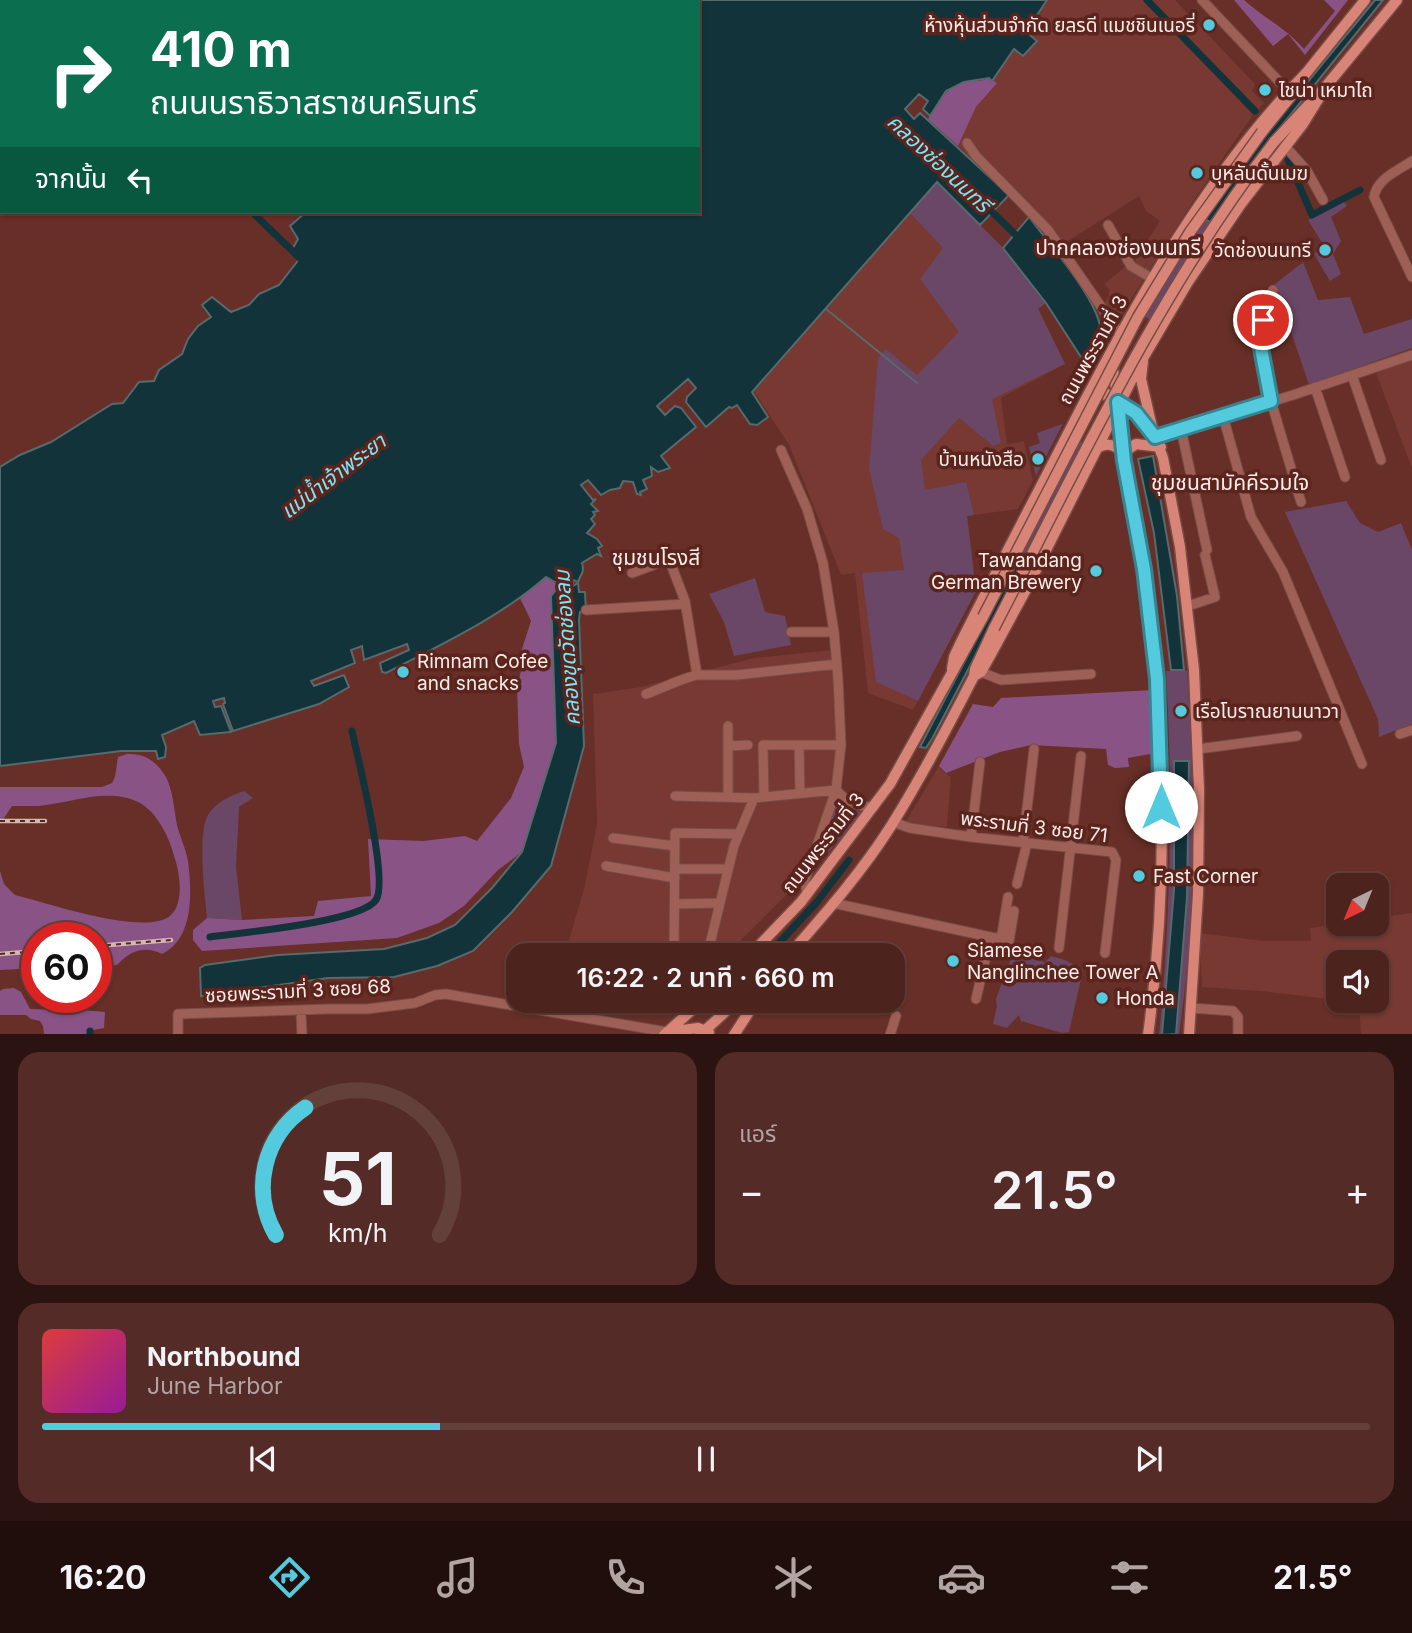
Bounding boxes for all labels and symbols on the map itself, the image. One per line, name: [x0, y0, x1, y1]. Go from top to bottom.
place label: ห้างหุ้นส่วนจำกัด ยลรดี แมชชินเนอรี่: [924, 12, 1195, 37]
marker: ห้างหุ้นส่วนจำกัด ยลรดี แมชชินเนอรี่: [1201, 17, 1217, 33]
place label: ไชน่า เหมาไถ: [1278, 79, 1373, 102]
marker: ไชน่า เหมาไถ: [1257, 82, 1273, 98]
water label: คลองช่องนนทรี: [882, 109, 999, 220]
place label: บุหลันดั้นเมฆ: [1211, 161, 1308, 185]
marker: บุหลันดั้นเมฆ: [1189, 165, 1205, 181]
district label: ปากคลองช่องนนทรี: [1035, 235, 1201, 260]
place label: วัดช่องนนทรี: [1214, 239, 1311, 262]
marker: วัดช่องนนทรี: [1317, 242, 1333, 258]
pin: [1233, 290, 1293, 350]
street label: ถนนพระรามที่ 3: [1052, 291, 1132, 408]
water label: แม่น้ำเจ้าพระยา: [275, 426, 391, 523]
place label: บ้านหนังสือ: [938, 448, 1024, 471]
marker: บ้านหนังสือ: [1030, 451, 1046, 467]
district label: ชุมชนสามัคคีรวมใจ: [1151, 470, 1309, 496]
district label: ชุมชนโรงสี: [612, 545, 700, 571]
place label: Tawandang German Brewery: [931, 549, 1082, 594]
marker: Tawandang German Brewery: [1088, 563, 1104, 579]
water label: คลองขุดวัดช่องลม: [549, 567, 586, 727]
place label: Rimnam Cofee and snacks: [417, 650, 548, 695]
marker: Rimnam Cofee and snacks: [395, 664, 411, 680]
place label: เรือโบราณยานนาวา: [1195, 700, 1339, 723]
marker: เรือโบราณยานนาวา: [1173, 703, 1189, 719]
position arrow: [1124, 770, 1198, 844]
street label: ถนนพระรามที่ 3: [775, 787, 869, 898]
street label: พระรามที่ 3 ซอย 71: [959, 805, 1109, 847]
place label: Fast Corner: [1153, 865, 1258, 888]
marker: Fast Corner: [1131, 868, 1147, 884]
north arrow: [1326, 873, 1390, 936]
speed limit sign: 60: [21, 922, 112, 1013]
place label: Siamese Nanglinchee Tower A: [967, 939, 1159, 984]
marker: Siamese Nanglinchee Tower A: [945, 953, 961, 969]
street label: ซอยพระรามที่ 3 ซอย 68: [204, 973, 391, 1007]
place label: Honda: [1116, 987, 1175, 1010]
marker: Honda: [1094, 990, 1110, 1006]

